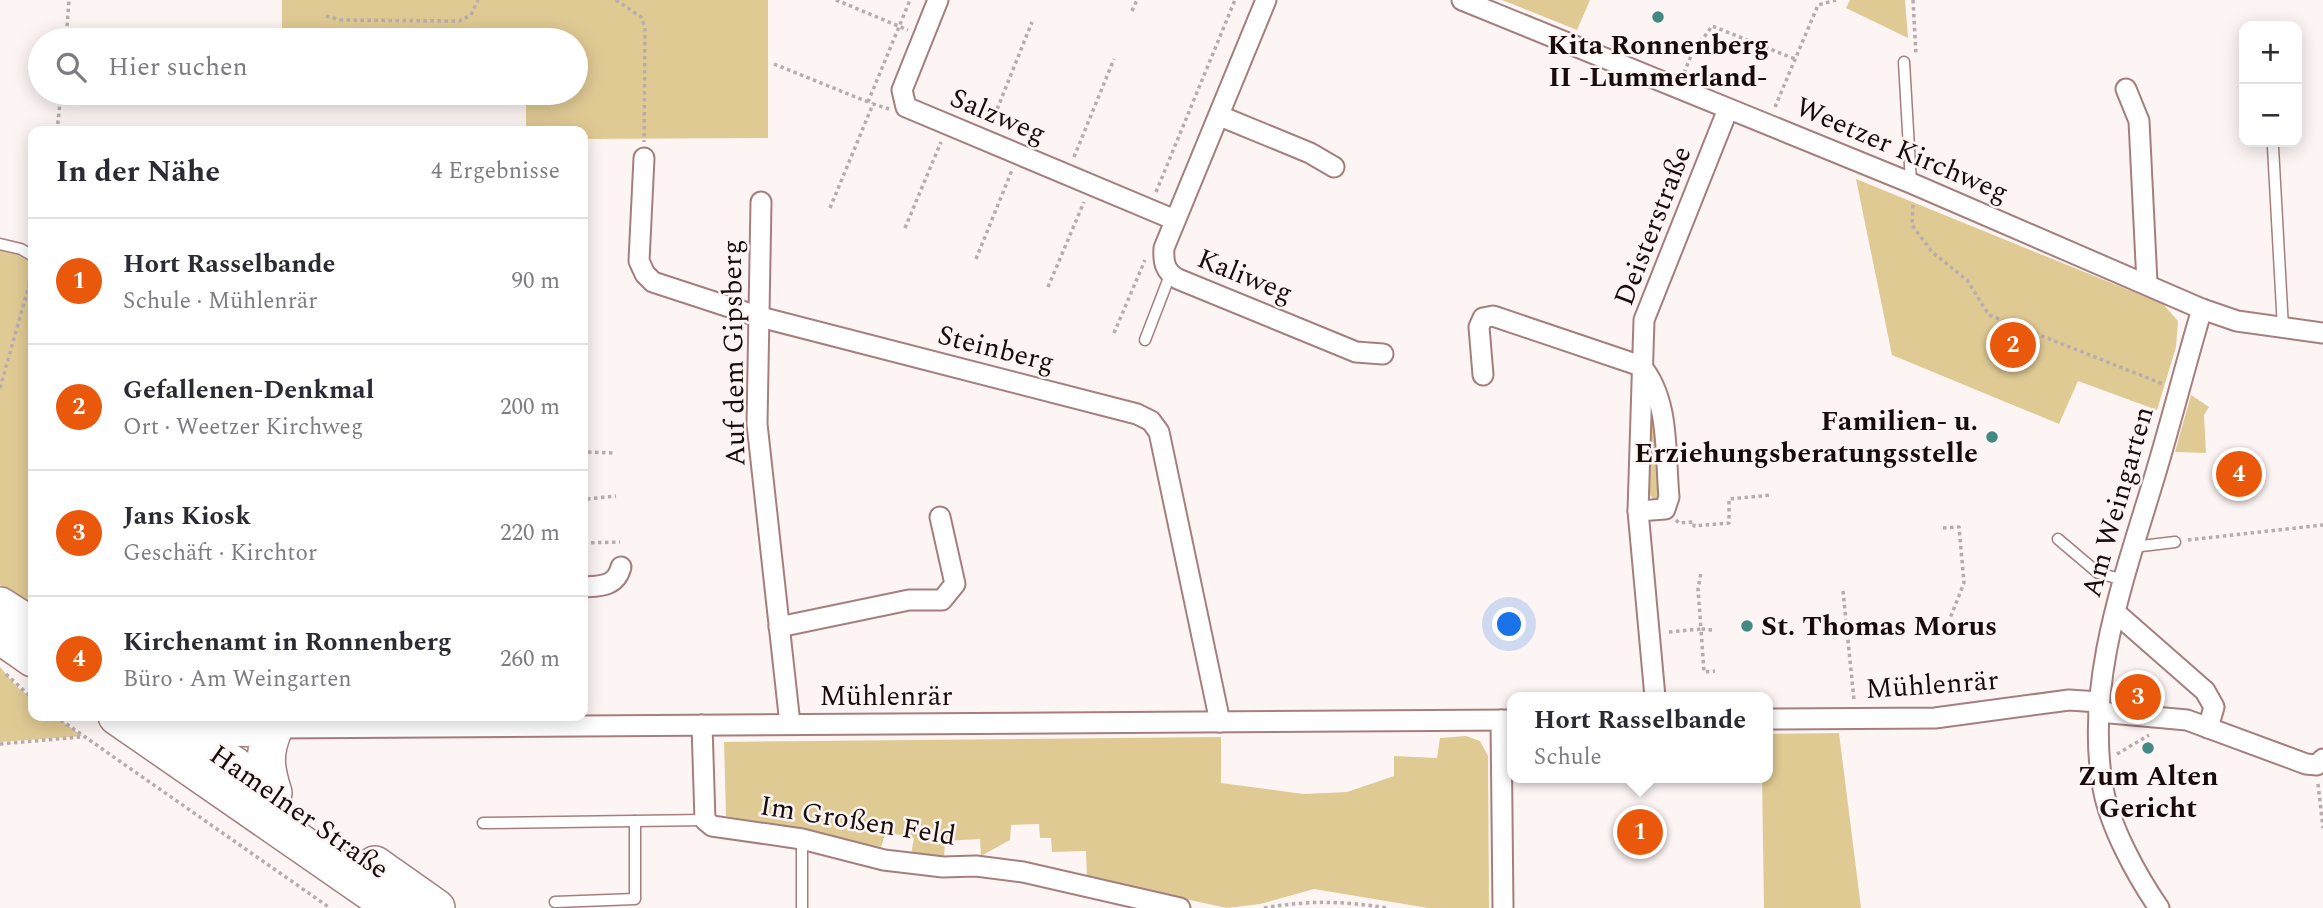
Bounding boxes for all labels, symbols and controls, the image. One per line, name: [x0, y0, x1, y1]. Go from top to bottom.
marker: Kita Ronnenberg II -Lummerland-: [1650, 9, 1666, 25]
map controls: [2239, 21, 2302, 147]
button: +: [2239, 21, 2302, 84]
place label: Kita Ronnenberg II -Lummerland-: [1547, 24, 1769, 99]
search box: [28, 28, 588, 105]
text: Hier suchen: [108, 47, 248, 87]
icon: search: [52, 48, 90, 86]
street label: Salzweg: [943, 77, 1053, 155]
button: −: [2239, 84, 2302, 147]
street label: Weetzer Kirchweg: [1789, 86, 2015, 214]
street label: Deisterstraße: [1603, 140, 1703, 312]
text: In der Nähe: [56, 149, 220, 195]
text: 4 Ergebnisse: [431, 154, 560, 189]
street label: Kaliweg: [1191, 237, 1299, 315]
street label: Auf dem Gipsberg: [711, 239, 757, 467]
text: Hort Rasselbande: [123, 244, 335, 284]
text: 1: [73, 264, 85, 299]
text: 90 m: [511, 264, 560, 299]
text: Schule · Mühlenrär: [123, 284, 318, 319]
street label: Steinberg: [933, 314, 1059, 384]
pin: 2: [1990, 319, 2036, 371]
text: Gefallenen-Denkmal: [123, 370, 374, 410]
text: 2: [73, 390, 85, 425]
text: 200 m: [500, 390, 560, 425]
place label: Familien- u. Erziehungsberatungsstelle: [1634, 400, 1978, 475]
street label: Am Weingarten: [2070, 401, 2166, 603]
text: Ort · Weetzer Kirchweg: [123, 410, 363, 445]
marker: Familien- u. Erziehungsberatungsstelle: [1984, 429, 2000, 445]
pin: 4: [2216, 448, 2262, 500]
text: Jans Kiosk: [123, 496, 251, 536]
text: 3: [73, 516, 85, 551]
text: 220 m: [500, 516, 560, 551]
text: Geschäft · Kirchtor: [123, 536, 317, 571]
place label: St. Thomas Morus: [1761, 605, 1997, 648]
your location: [1492, 607, 1526, 641]
marker: St. Thomas Morus: [1739, 618, 1755, 634]
text: Kirchenamt in Ronnenberg: [123, 622, 452, 662]
text: 4: [73, 642, 85, 677]
text: 260 m: [500, 642, 560, 677]
street label: Mühlenrär: [1864, 659, 2000, 711]
text: Büro · Am Weingarten: [123, 662, 352, 697]
pin: 3: [2115, 671, 2161, 723]
street label: Mühlenrär: [819, 675, 953, 718]
popup: [1507, 692, 1773, 783]
text: Hort Rasselbande: [1534, 700, 1746, 740]
street label: Hamelner Straße: [200, 734, 398, 890]
text: Schule: [1534, 740, 1602, 775]
marker: Zum Alten Gericht: [2140, 740, 2156, 756]
place label: Zum Alten Gericht: [2078, 755, 2218, 830]
street label: Im Großen Feld: [757, 784, 959, 858]
pin: 1: [1617, 806, 1663, 858]

